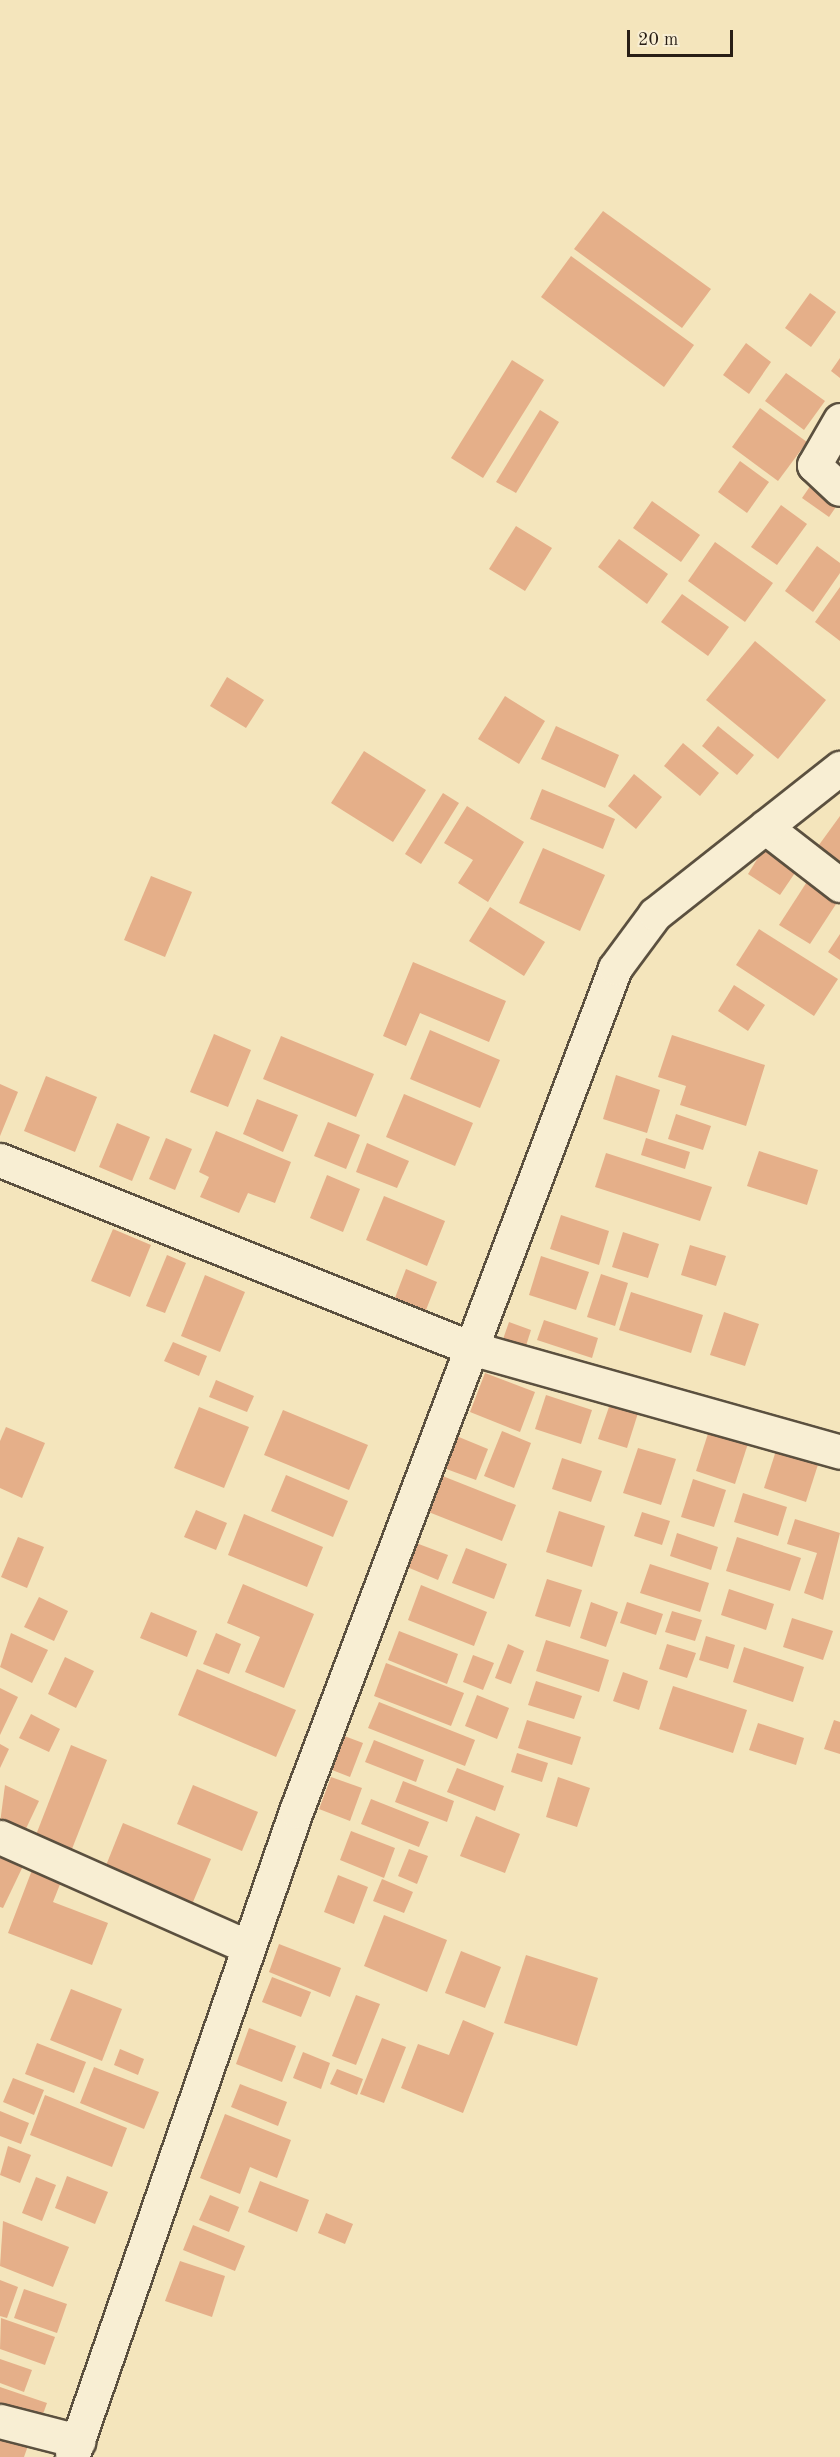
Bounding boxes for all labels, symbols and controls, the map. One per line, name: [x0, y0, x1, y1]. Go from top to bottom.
scale bar: [630, 18, 736, 56]
text: 20 m: [638, 31, 678, 49]

